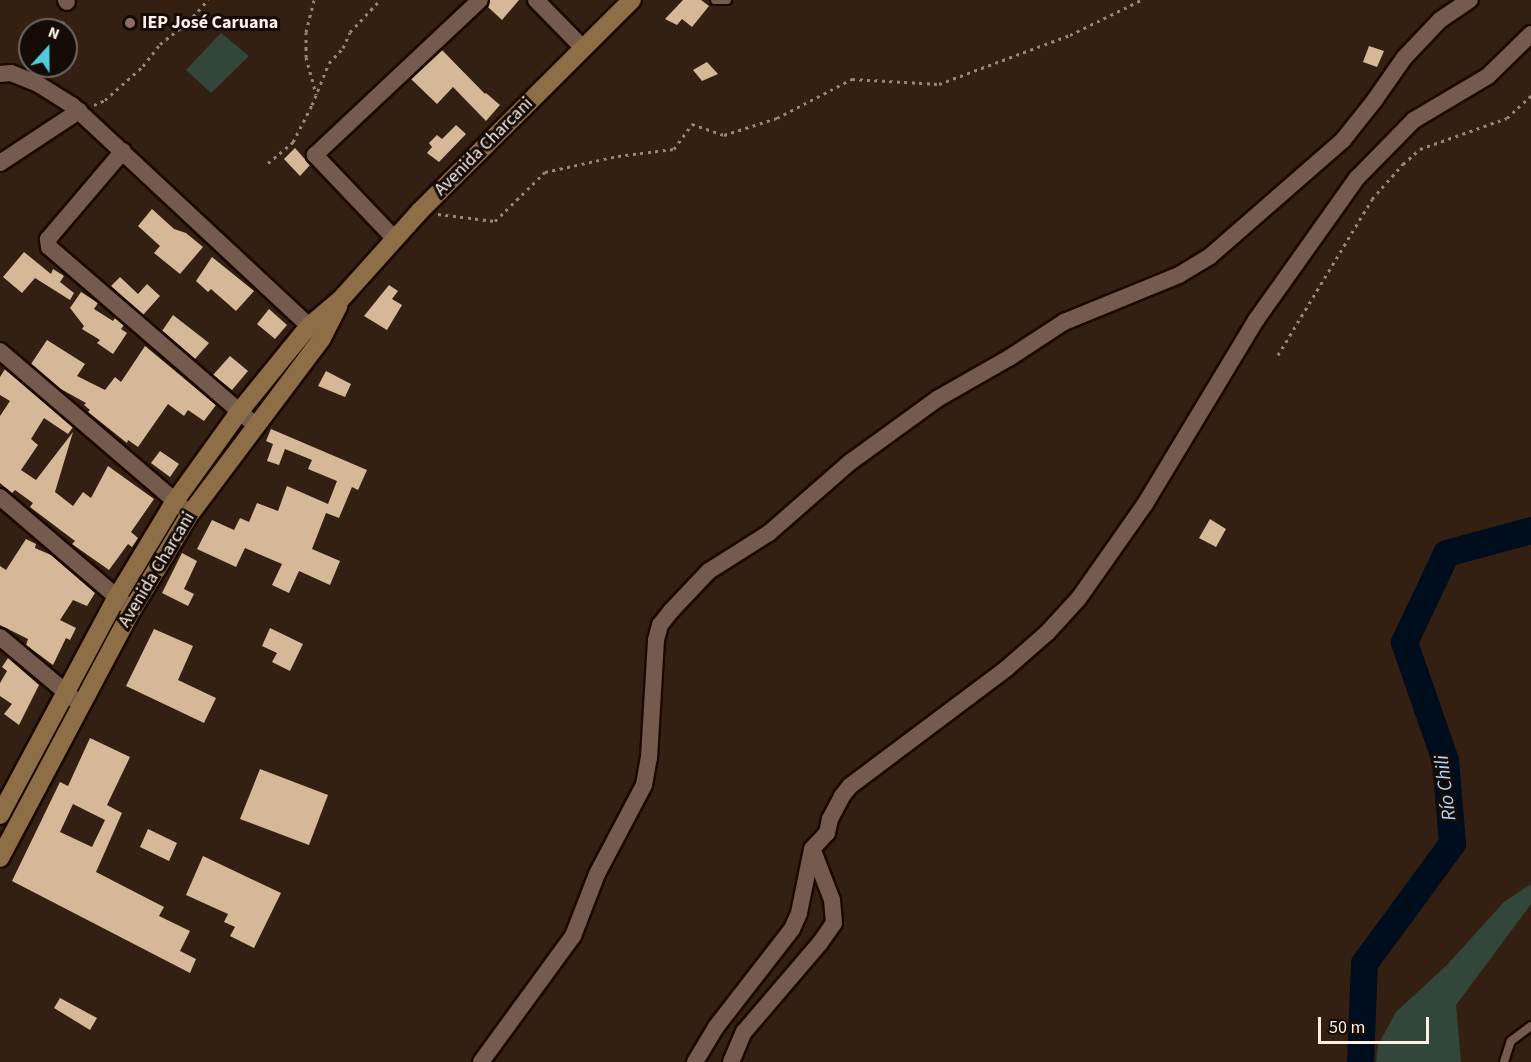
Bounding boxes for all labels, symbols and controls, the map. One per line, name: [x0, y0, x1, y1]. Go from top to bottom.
place label: IEP José Caruana: [142, 12, 278, 34]
marker: IEP José Caruana: [123, 16, 137, 30]
north arrow: [18, 18, 78, 78]
text: N: [45, 21, 63, 45]
street label: Avenida Charcani: [430, 93, 538, 201]
street label: Avenida Charcani: [114, 509, 200, 631]
water label: Río Chili: [1430, 754, 1462, 822]
scale bar: [1321, 1005, 1432, 1043]
text: 50 m: [1329, 1015, 1365, 1040]

